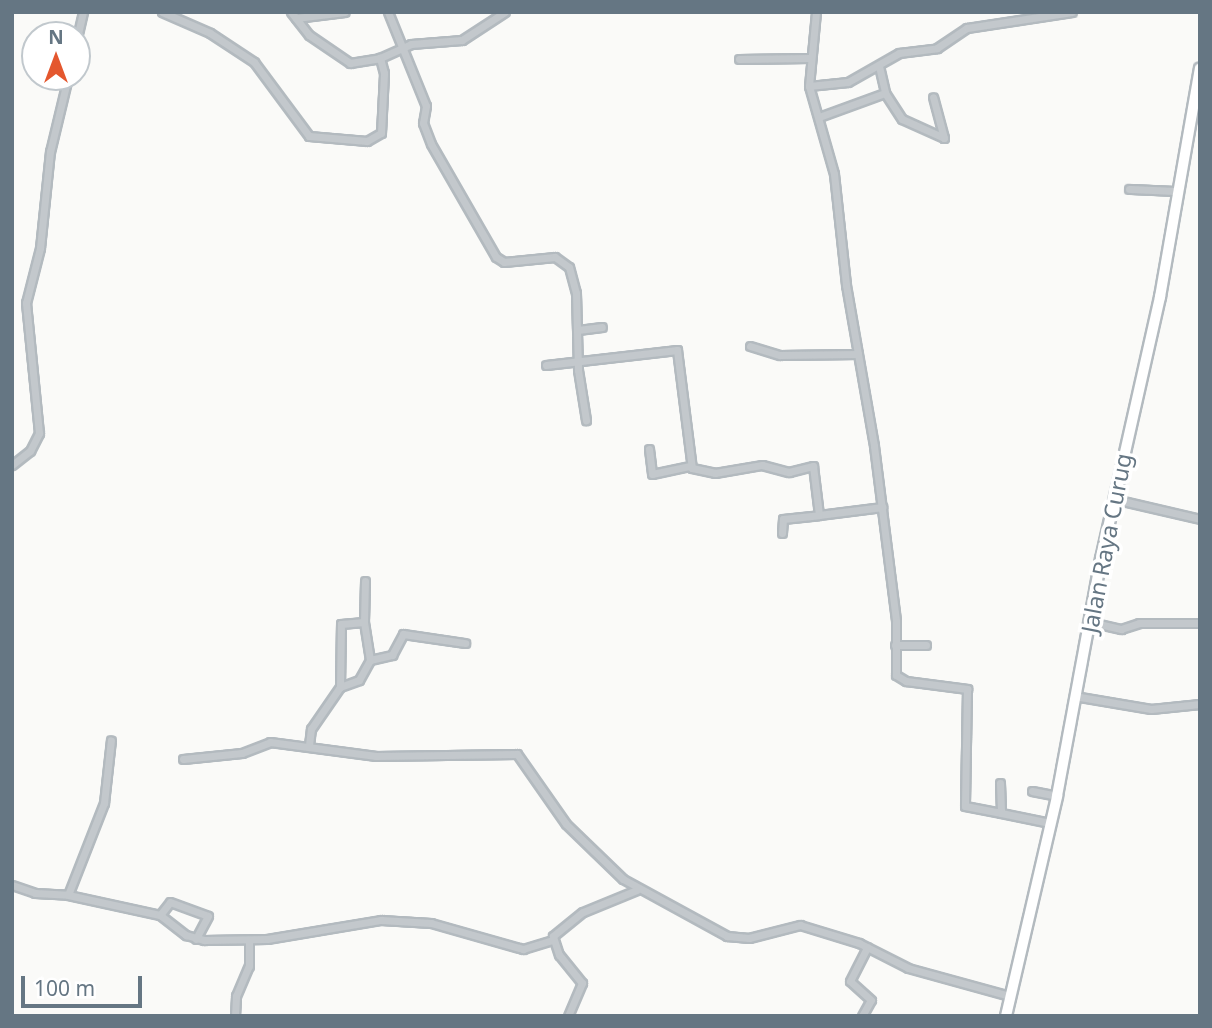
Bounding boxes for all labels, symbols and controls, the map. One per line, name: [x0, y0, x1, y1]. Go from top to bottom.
north arrow: [21, 21, 91, 91]
text: N: [48, 24, 64, 50]
street label: Jalan Raya Curug: [1075, 451, 1137, 635]
scale bar: [24, 962, 145, 1006]
text: 100 m: [34, 974, 95, 1002]

